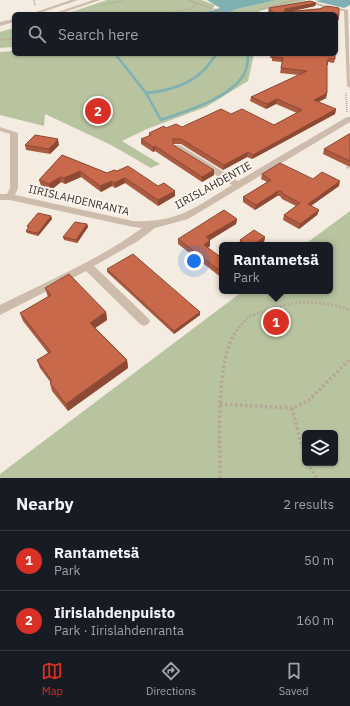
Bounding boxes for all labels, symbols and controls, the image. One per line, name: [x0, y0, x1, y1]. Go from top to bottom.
search box: [12, 12, 338, 56]
icon: search: [26, 23, 48, 45]
text: Search here: [58, 25, 138, 44]
pin: 2: [85, 96, 111, 126]
street label: IIRISLAHDENTIE: [172, 158, 254, 212]
street label: IIRISLAHDENRANTA: [27, 182, 131, 218]
popup: [219, 242, 333, 294]
text: Rantametsä: [233, 250, 319, 269]
your location: [184, 251, 204, 271]
text: Park: [233, 269, 260, 286]
pin: 1: [263, 307, 289, 337]
map controls: [302, 430, 338, 466]
button: layers: [302, 430, 338, 466]
text: Nearby: [16, 493, 74, 515]
text: 2 results: [283, 496, 334, 513]
text: Rantametsä: [54, 543, 139, 562]
text: 1: [25, 552, 33, 569]
text: 50 m: [304, 552, 334, 569]
text: Park: [54, 562, 80, 579]
text: Iirislahdenpuisto: [54, 603, 175, 622]
text: 2: [25, 612, 33, 629]
text: 160 m: [296, 612, 334, 629]
text: Park · Iirislahdenranta: [54, 622, 184, 639]
tab: Map: [41, 660, 63, 698]
tab: Directions: [146, 660, 196, 698]
tab: Saved: [279, 660, 309, 698]

